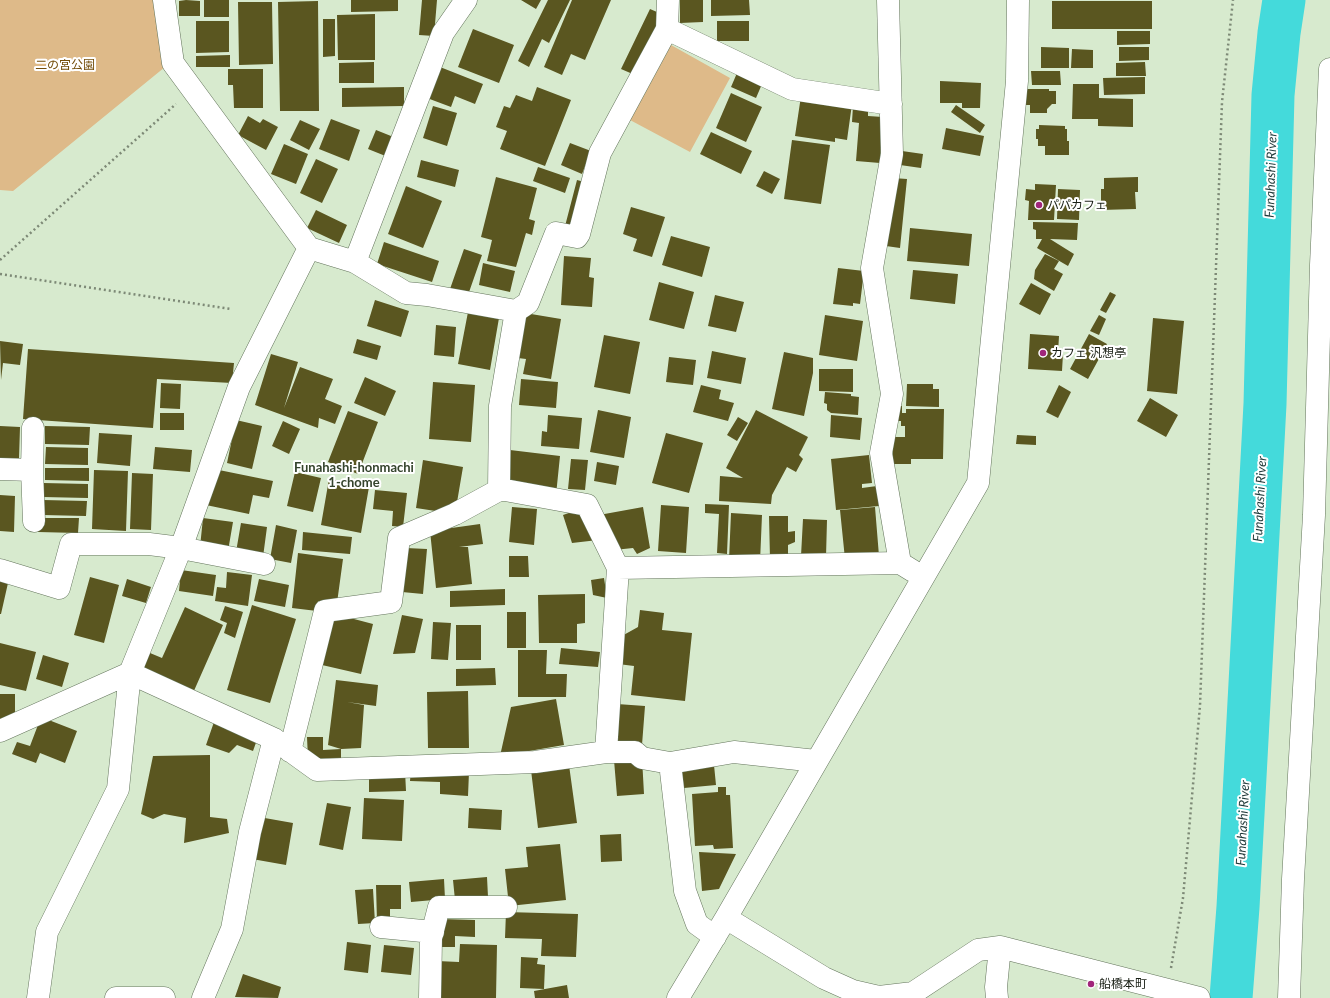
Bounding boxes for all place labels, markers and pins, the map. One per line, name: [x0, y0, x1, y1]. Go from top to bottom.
place label: パパカフェ: [1047, 198, 1107, 212]
marker: パパカフェ: [1034, 200, 1044, 210]
place label: カフェ 汎想亭: [1051, 346, 1126, 360]
marker: カフェ 汎想亭: [1038, 348, 1048, 358]
place label: 船橋本町: [1099, 977, 1147, 991]
marker: 船橋本町: [1086, 979, 1096, 989]

